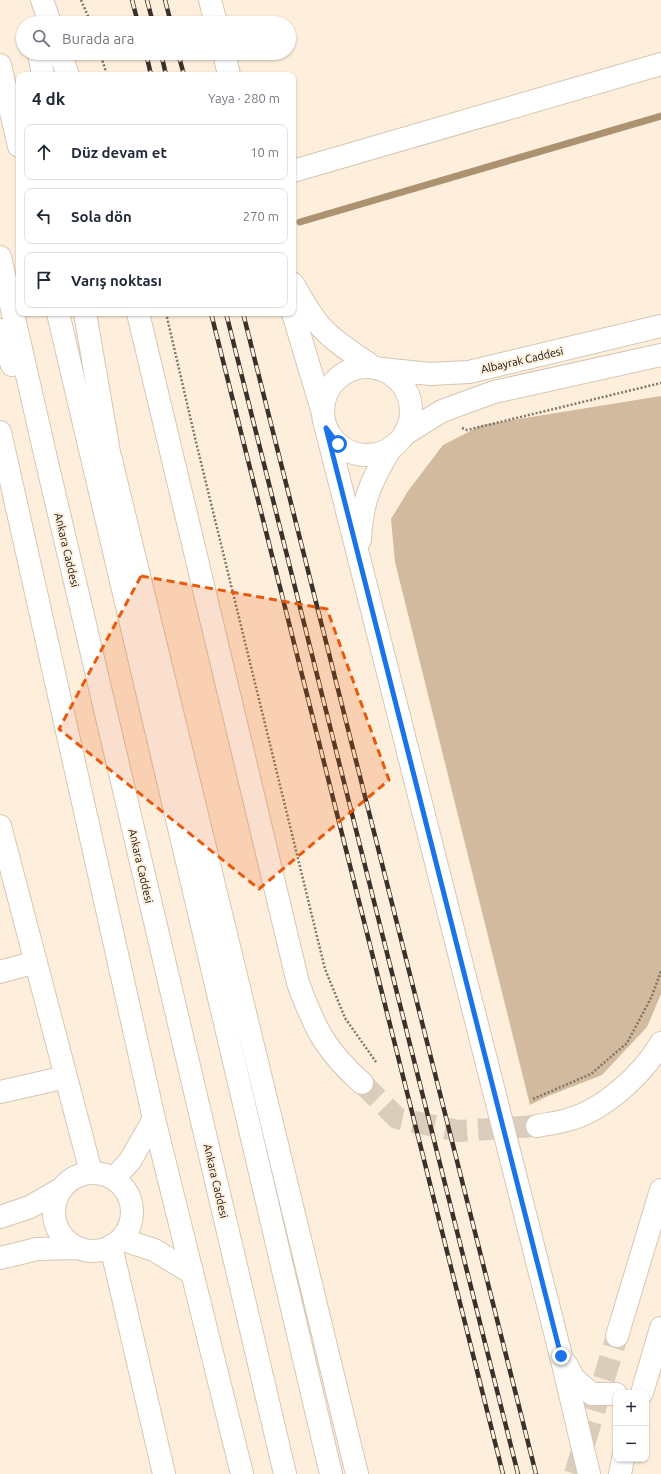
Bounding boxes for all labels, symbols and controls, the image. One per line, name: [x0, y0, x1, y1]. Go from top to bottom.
search box: [16, 16, 296, 60]
icon: search: [30, 27, 52, 49]
text: Burada ara: [62, 30, 134, 47]
text: 4 dk: [32, 89, 65, 108]
text: Yaya · 280 m: [208, 91, 280, 105]
icon: ahead: [33, 141, 55, 163]
text: Düz devam et: [71, 144, 167, 161]
text: 10 m: [250, 145, 279, 159]
icon: left: [33, 205, 55, 227]
text: Sola dön: [71, 208, 132, 225]
text: 270 m: [243, 209, 279, 223]
icon: arrive: [33, 269, 55, 291]
text: Varış noktası: [71, 272, 162, 289]
street label: Albayrak Caddesi: [480, 345, 564, 375]
route start: [329, 435, 347, 453]
street label: Ankara Caddesi: [53, 512, 81, 588]
street label: Ankara Caddesi: [127, 828, 155, 904]
street label: Ankara Caddesi: [202, 1143, 230, 1219]
route end: [552, 1347, 570, 1365]
map controls: [613, 1390, 649, 1462]
button: +: [613, 1390, 649, 1426]
button: −: [613, 1426, 649, 1462]

